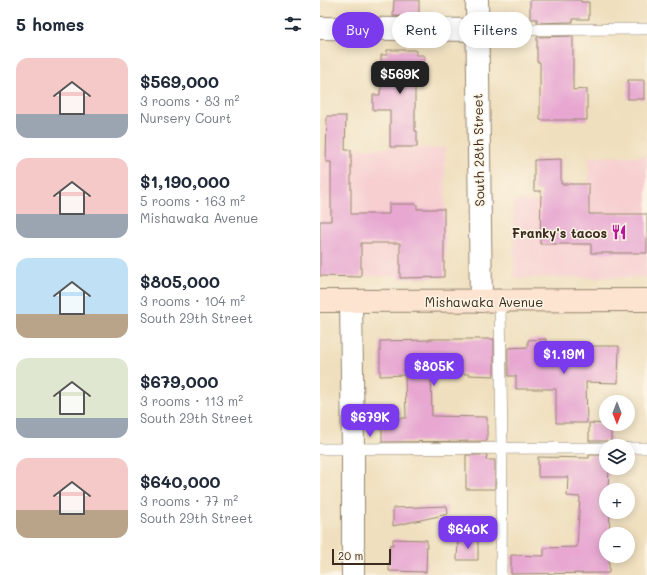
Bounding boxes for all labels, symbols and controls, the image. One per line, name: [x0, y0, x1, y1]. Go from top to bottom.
chip: Buy: [332, 12, 384, 48]
chip: Rent: [392, 12, 451, 48]
chip: Filters: [459, 12, 532, 48]
text: 5 homes: [16, 13, 84, 35]
icon: filters: [282, 13, 304, 35]
pin: $569K: [372, 61, 428, 95]
text: $569K: [380, 65, 420, 82]
text: $569,000: [140, 70, 219, 92]
icon: home: [48, 74, 96, 122]
text: 3 rooms · 83 m²: [140, 92, 239, 109]
street label: South 28th Street: [469, 93, 487, 207]
text: Nursery Court: [140, 109, 231, 126]
text: $1,190,000: [140, 170, 230, 192]
icon: home: [48, 174, 96, 222]
text: 5 rooms · 163 m²: [140, 192, 245, 209]
text: Mishawaka Avenue: [140, 209, 258, 226]
restaurant icon: Franky's tacos: [610, 223, 628, 241]
place label: Franky's tacos: [512, 224, 607, 242]
text: $805,000: [140, 270, 220, 292]
icon: home: [48, 274, 96, 322]
text: 3 rooms · 104 m²: [140, 292, 245, 309]
street label: Mishawaka Avenue: [425, 293, 543, 310]
text: South 29th Street: [140, 309, 253, 326]
pin: $1.19M: [531, 341, 597, 375]
text: $1.19M: [543, 345, 585, 362]
pin: $805K: [406, 353, 462, 387]
text: $805K: [414, 357, 454, 374]
text: $679,000: [140, 370, 219, 392]
icon: home: [48, 374, 96, 422]
text: 3 rooms · 113 m²: [140, 392, 243, 409]
north arrow: [599, 395, 635, 431]
map controls: [599, 395, 635, 563]
pin: $679K: [342, 404, 398, 438]
text: $679K: [350, 408, 390, 425]
text: South 29th Street: [140, 409, 253, 426]
button: layers: [599, 439, 635, 475]
text: $640,000: [140, 470, 221, 492]
icon: home: [48, 474, 96, 522]
button: +: [599, 483, 635, 519]
text: 3 rooms · 77 m²: [140, 492, 238, 509]
text: South 29th Street: [140, 509, 253, 526]
pin: $640K: [440, 516, 496, 550]
text: $640K: [447, 520, 489, 537]
button: −: [599, 527, 635, 563]
scale bar: [332, 547, 391, 566]
text: 20 m: [338, 548, 363, 563]

